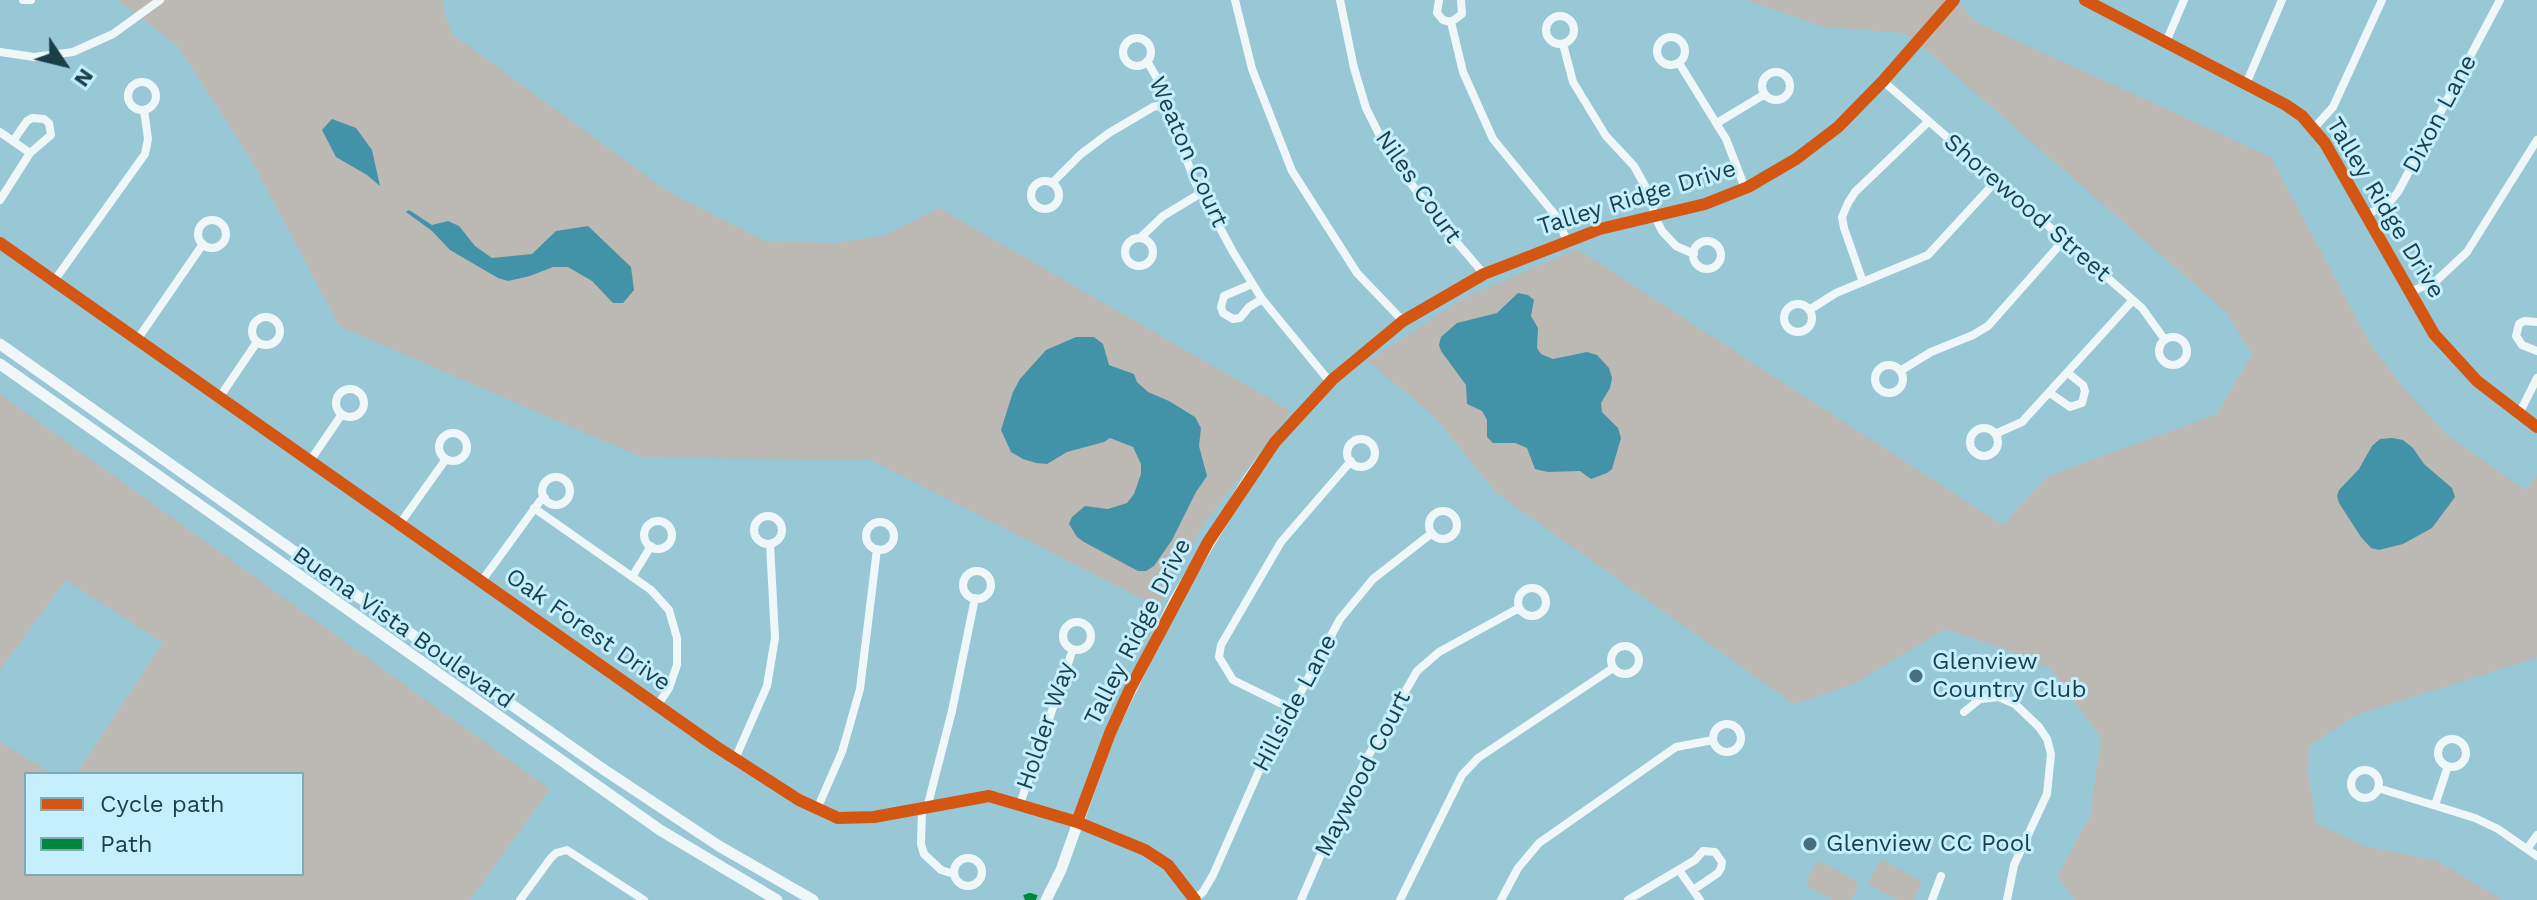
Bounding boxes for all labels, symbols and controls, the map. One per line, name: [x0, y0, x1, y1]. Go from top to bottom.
north arrow: [24, 24, 104, 104]
street label: Dixon Lane: [2397, 50, 2483, 178]
text: N: [69, 64, 99, 92]
street label: Weaton Court: [1142, 72, 1234, 232]
street label: Talley Ridge Drive: [2320, 112, 2450, 304]
street label: Niles Court: [1369, 125, 1467, 249]
street label: Shorewood Street: [1938, 128, 2116, 288]
street label: Talley Ridge Drive: [1534, 154, 1740, 242]
street label: Talley Ridge Drive: [1078, 534, 1198, 730]
street label: Buena Vista Boulevard: [287, 541, 519, 715]
street label: Oak Forest Drive: [500, 562, 676, 698]
street label: Hillside Lane: [1247, 629, 1343, 777]
place label: Glenview Country Club: [1932, 648, 2086, 704]
street label: Holder Way: [1011, 658, 1081, 794]
marker: Glenview Country Club: [1907, 667, 1925, 685]
street label: Maywood Court: [1309, 686, 1417, 862]
legend: [24, 772, 304, 876]
text: Cycle path: [100, 790, 225, 818]
text: Path: [100, 830, 153, 858]
place label: Glenview CC Pool: [1826, 830, 2031, 858]
marker: Glenview CC Pool: [1801, 835, 1819, 853]

